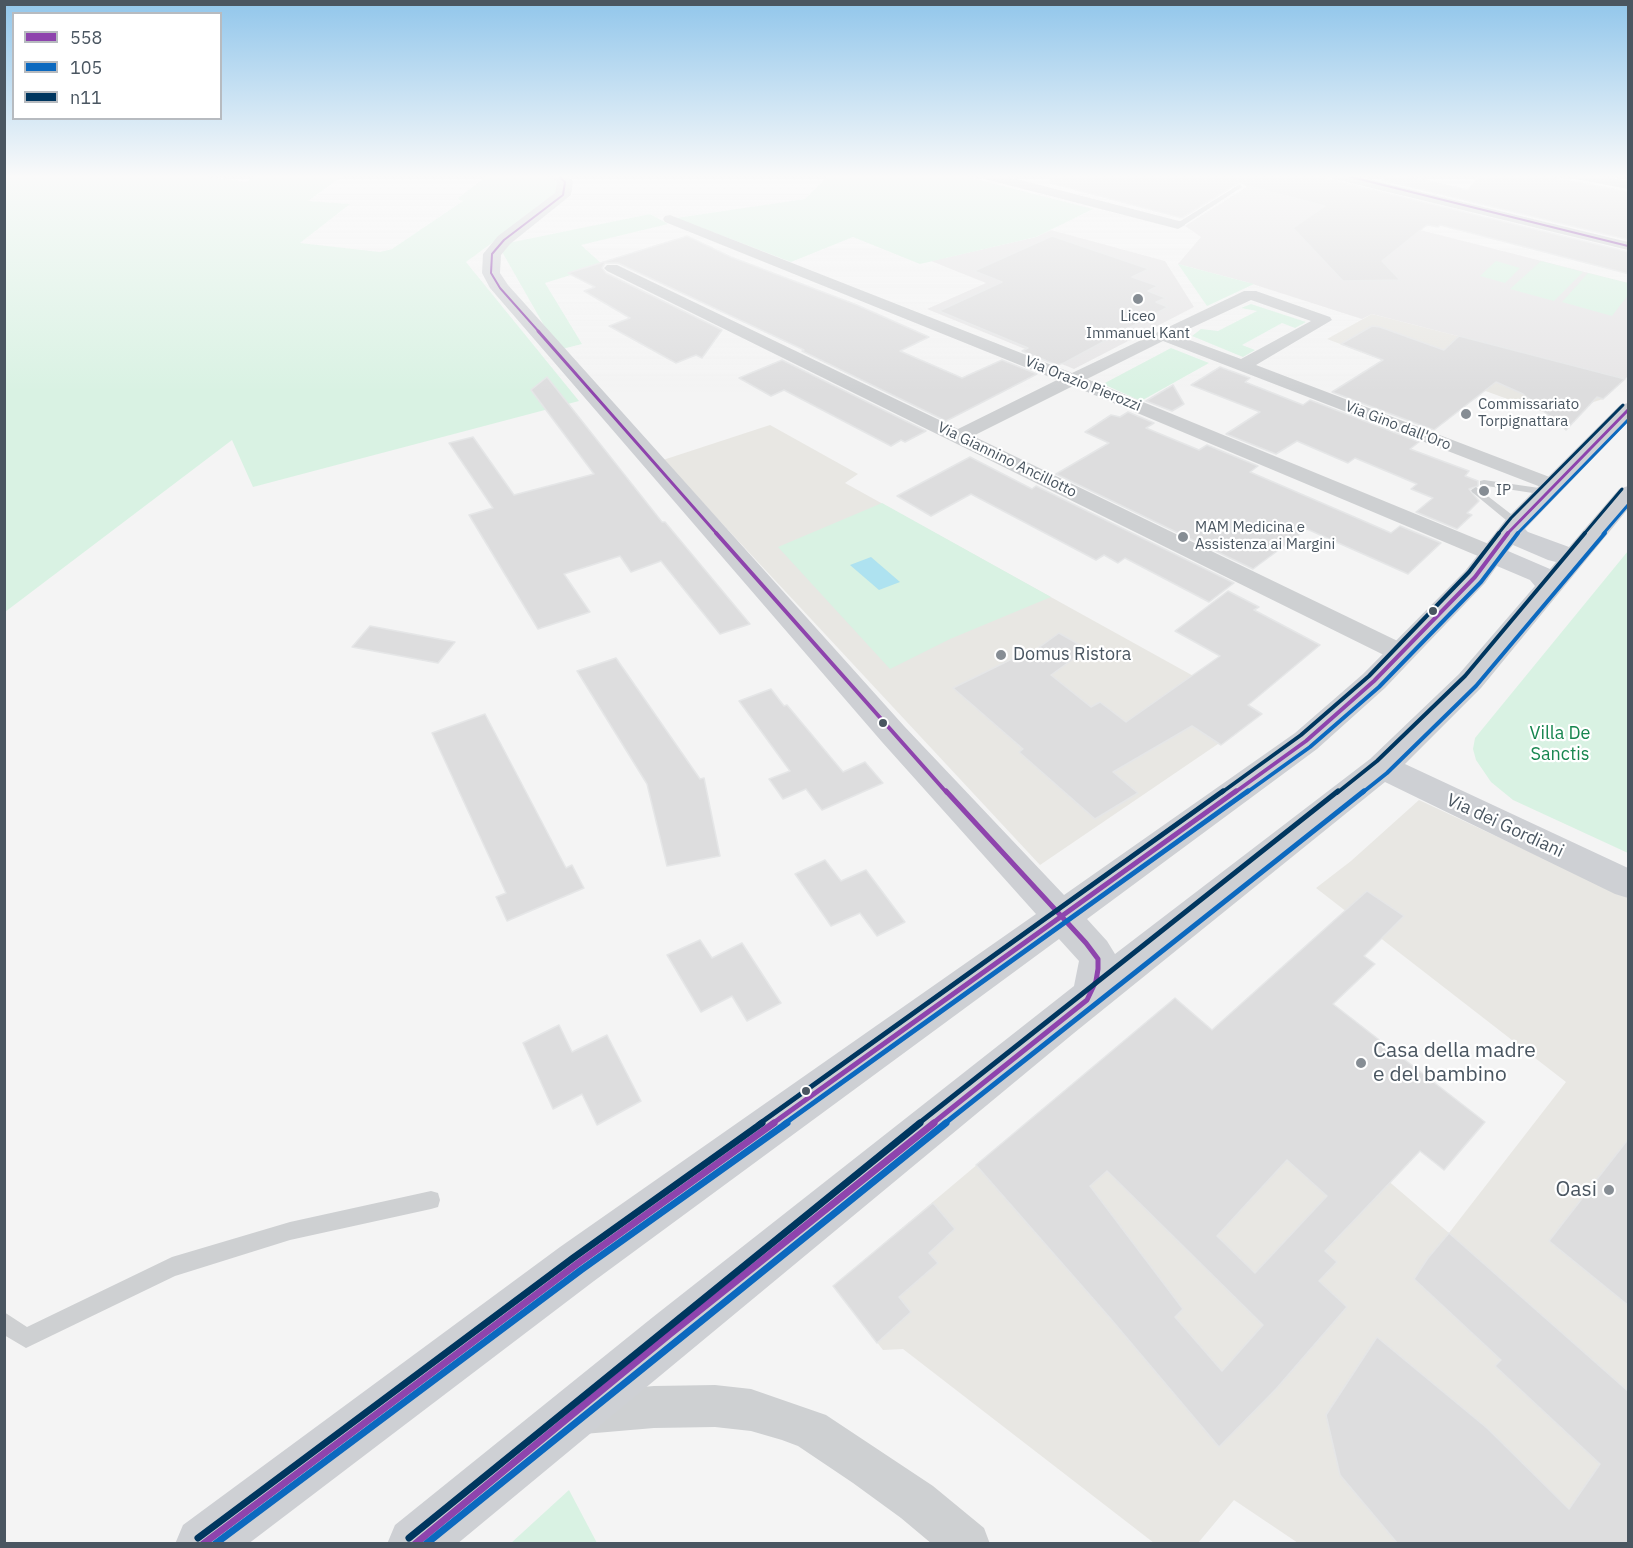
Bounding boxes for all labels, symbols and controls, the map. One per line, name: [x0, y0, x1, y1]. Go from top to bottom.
legend: [12, 12, 222, 120]
text: 558: [70, 26, 102, 49]
text: 105: [70, 56, 102, 79]
text: n11: [70, 86, 102, 109]
marker: Liceo Immanuel Kant: [1131, 292, 1145, 306]
place label: Liceo Immanuel Kant: [1086, 308, 1190, 343]
street label: Via Orazio Pierozzi: [1022, 352, 1144, 416]
place label: Commissariato Torpignattara: [1478, 396, 1579, 431]
street label: Via Gino dall'Oro: [1343, 398, 1453, 454]
marker: Commissariato Torpignattara: [1459, 407, 1473, 421]
street label: Via Giannino Ancillotto: [935, 418, 1079, 502]
place label: IP: [1496, 482, 1511, 500]
marker: IP: [1477, 484, 1491, 498]
place label: MAM Medicina e Assistenza ai Margini: [1195, 519, 1335, 554]
marker: MAM Medicina e Assistenza ai Margini: [1176, 530, 1190, 544]
unlabelled marker: [1427, 605, 1439, 617]
place label: Domus Ristora: [1013, 644, 1131, 666]
marker: Domus Ristora: [994, 648, 1008, 662]
unlabelled marker: [877, 717, 889, 729]
park label: Villa De Sanctis: [1530, 723, 1590, 766]
street label: Via dei Gordiani: [1443, 789, 1567, 863]
place label: Casa della madre e del bambino: [1373, 1038, 1536, 1088]
marker: Casa della madre e del bambino: [1354, 1056, 1368, 1070]
unlabelled marker: [800, 1085, 812, 1097]
place label: Oasi: [1555, 1177, 1597, 1203]
marker: Oasi: [1602, 1183, 1616, 1197]

